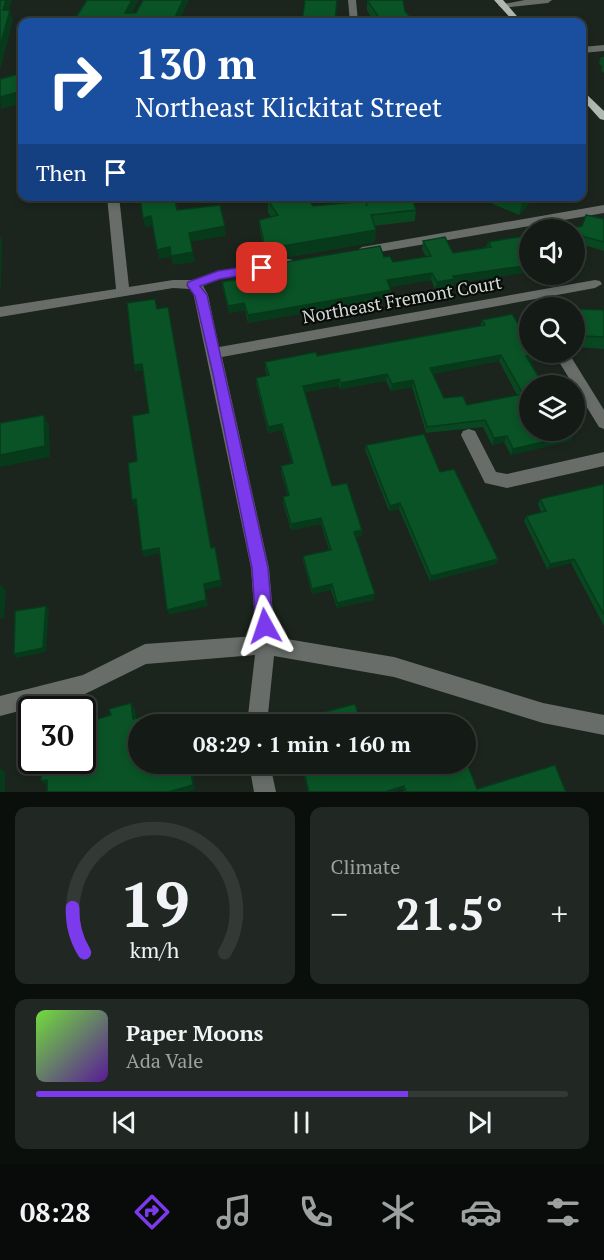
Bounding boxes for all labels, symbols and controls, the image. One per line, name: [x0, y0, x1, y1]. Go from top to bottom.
text: 130 m: [135, 35, 256, 91]
icon: right: [36, 42, 114, 120]
text: Northeast Klickitat Street: [135, 89, 442, 125]
icon: arrive: [99, 156, 132, 189]
text: Then: [36, 158, 87, 187]
map controls: [519, 219, 585, 441]
button: sound: [519, 219, 585, 285]
pin: [236, 242, 287, 293]
icon: arrive: [245, 251, 278, 284]
street label: Northeast Fremont Court: [300, 270, 504, 328]
button: search: [519, 297, 585, 363]
button: layers: [519, 375, 585, 441]
position arrow: [233, 594, 297, 658]
speed limit sign: 30: [18, 696, 96, 774]
text: 08:29 · 1 min · 160 m: [193, 729, 411, 758]
text: Climate: [331, 853, 400, 880]
text: 19: [119, 862, 190, 945]
text: 21.5°: [395, 883, 503, 943]
text: −: [331, 892, 348, 935]
text: +: [550, 892, 568, 935]
text: km/h: [130, 936, 180, 964]
text: Paper Moons: [126, 1018, 264, 1047]
text: Ada Vale: [126, 1047, 203, 1074]
icon: previous: [108, 1106, 141, 1139]
icon: pause: [285, 1106, 318, 1139]
icon: next: [463, 1106, 496, 1139]
icon: directions: [131, 1191, 173, 1233]
icon: music: [213, 1191, 255, 1233]
icon: phone: [295, 1191, 337, 1233]
icon: climate: [377, 1191, 419, 1233]
icon: car: [460, 1191, 502, 1233]
icon: filters: [542, 1191, 584, 1233]
text: 08:28: [20, 1194, 90, 1230]

